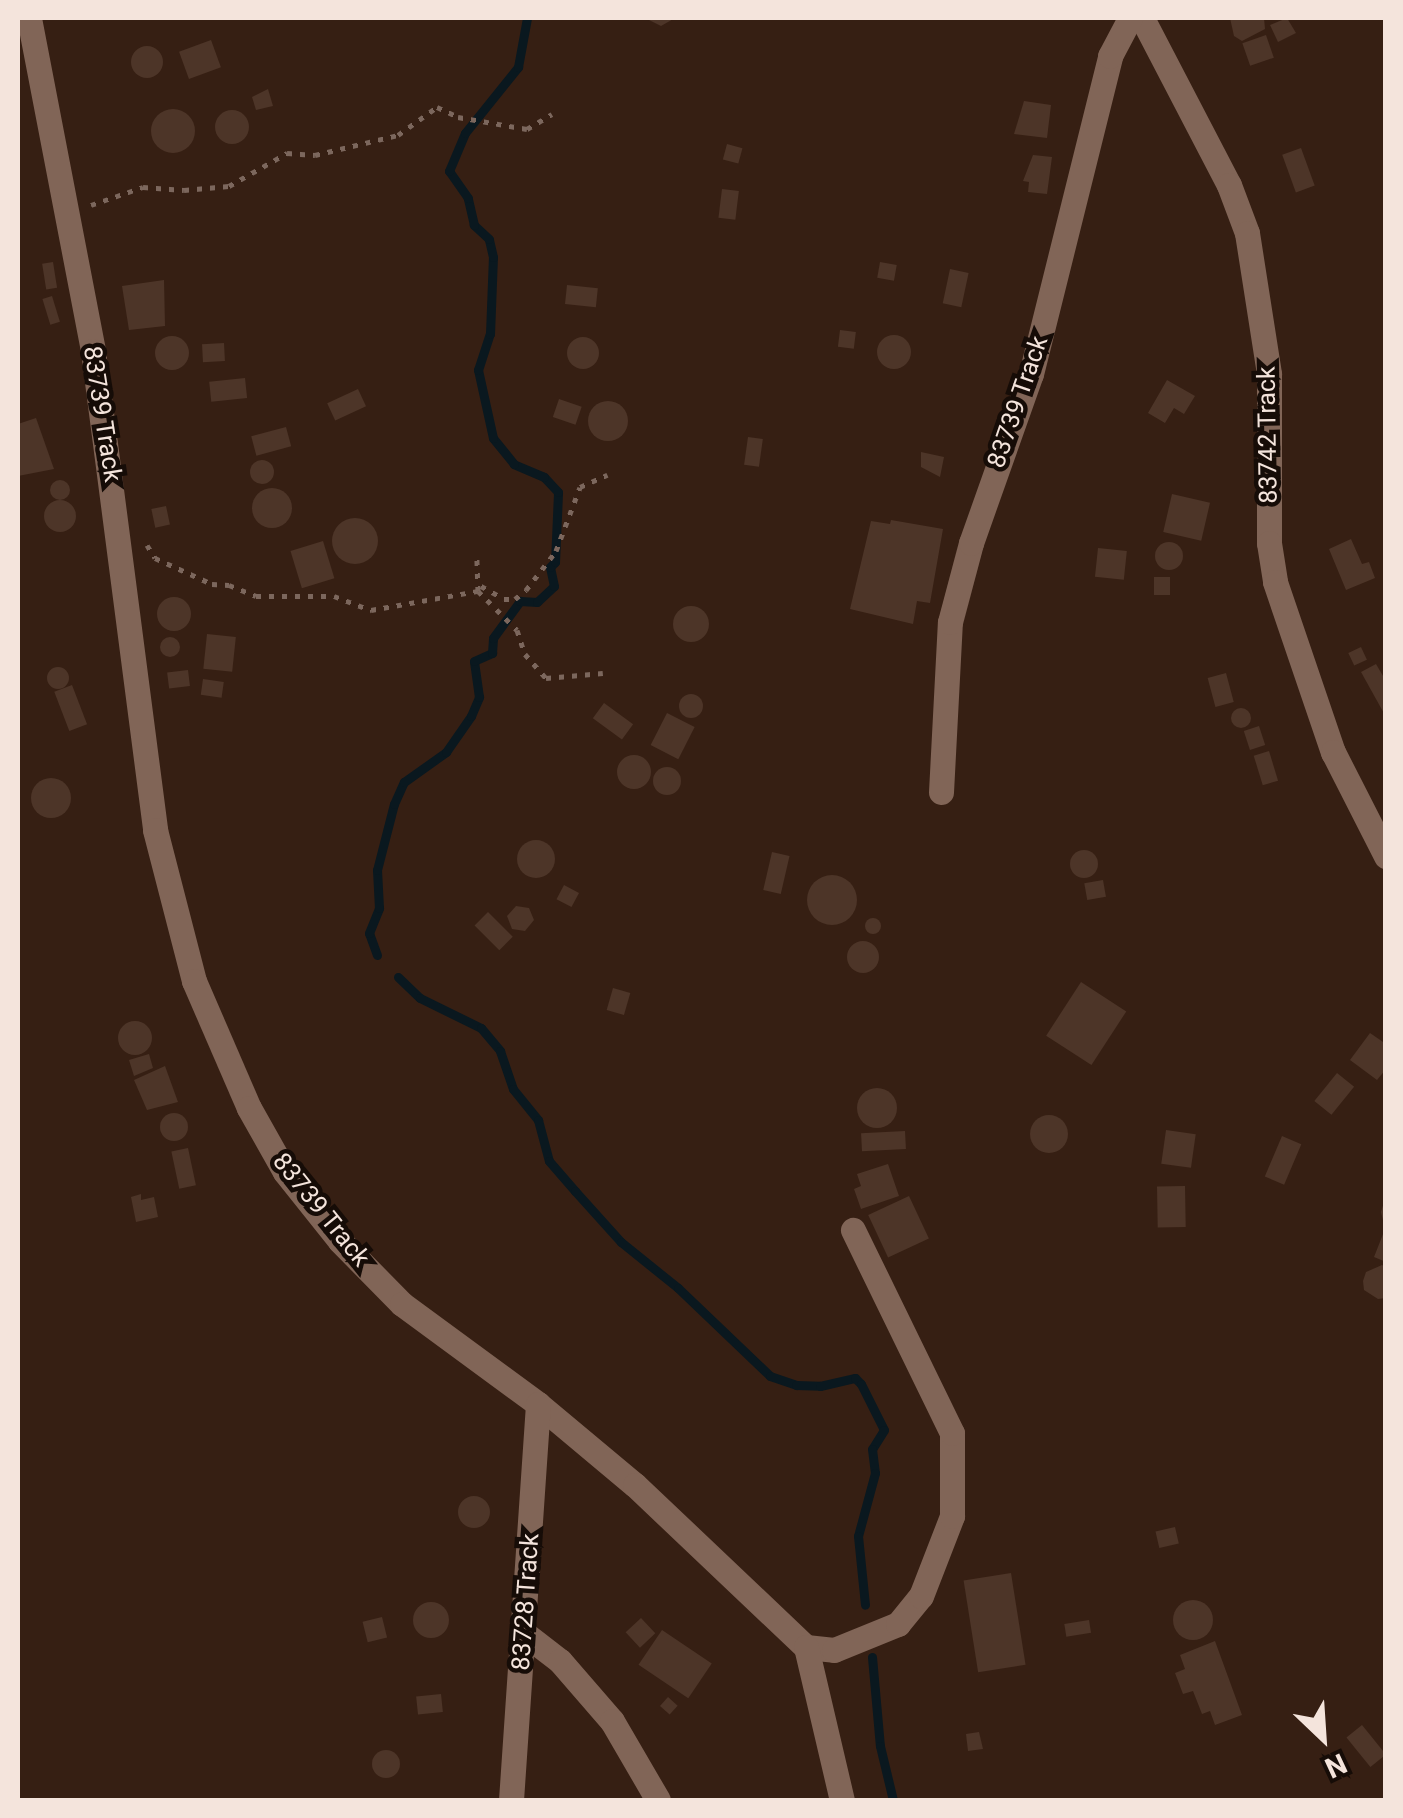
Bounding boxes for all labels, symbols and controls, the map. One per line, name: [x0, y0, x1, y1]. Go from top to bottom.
street label: 83739 Track: [981, 332, 1055, 472]
street label: 83739 Track: [76, 344, 128, 484]
street label: 83742 Track: [1252, 366, 1284, 504]
street label: 83739 Track: [266, 1147, 376, 1273]
street label: 83728 Track: [506, 1532, 546, 1672]
north arrow: [1273, 1688, 1373, 1788]
text: N: [1320, 1747, 1352, 1785]

